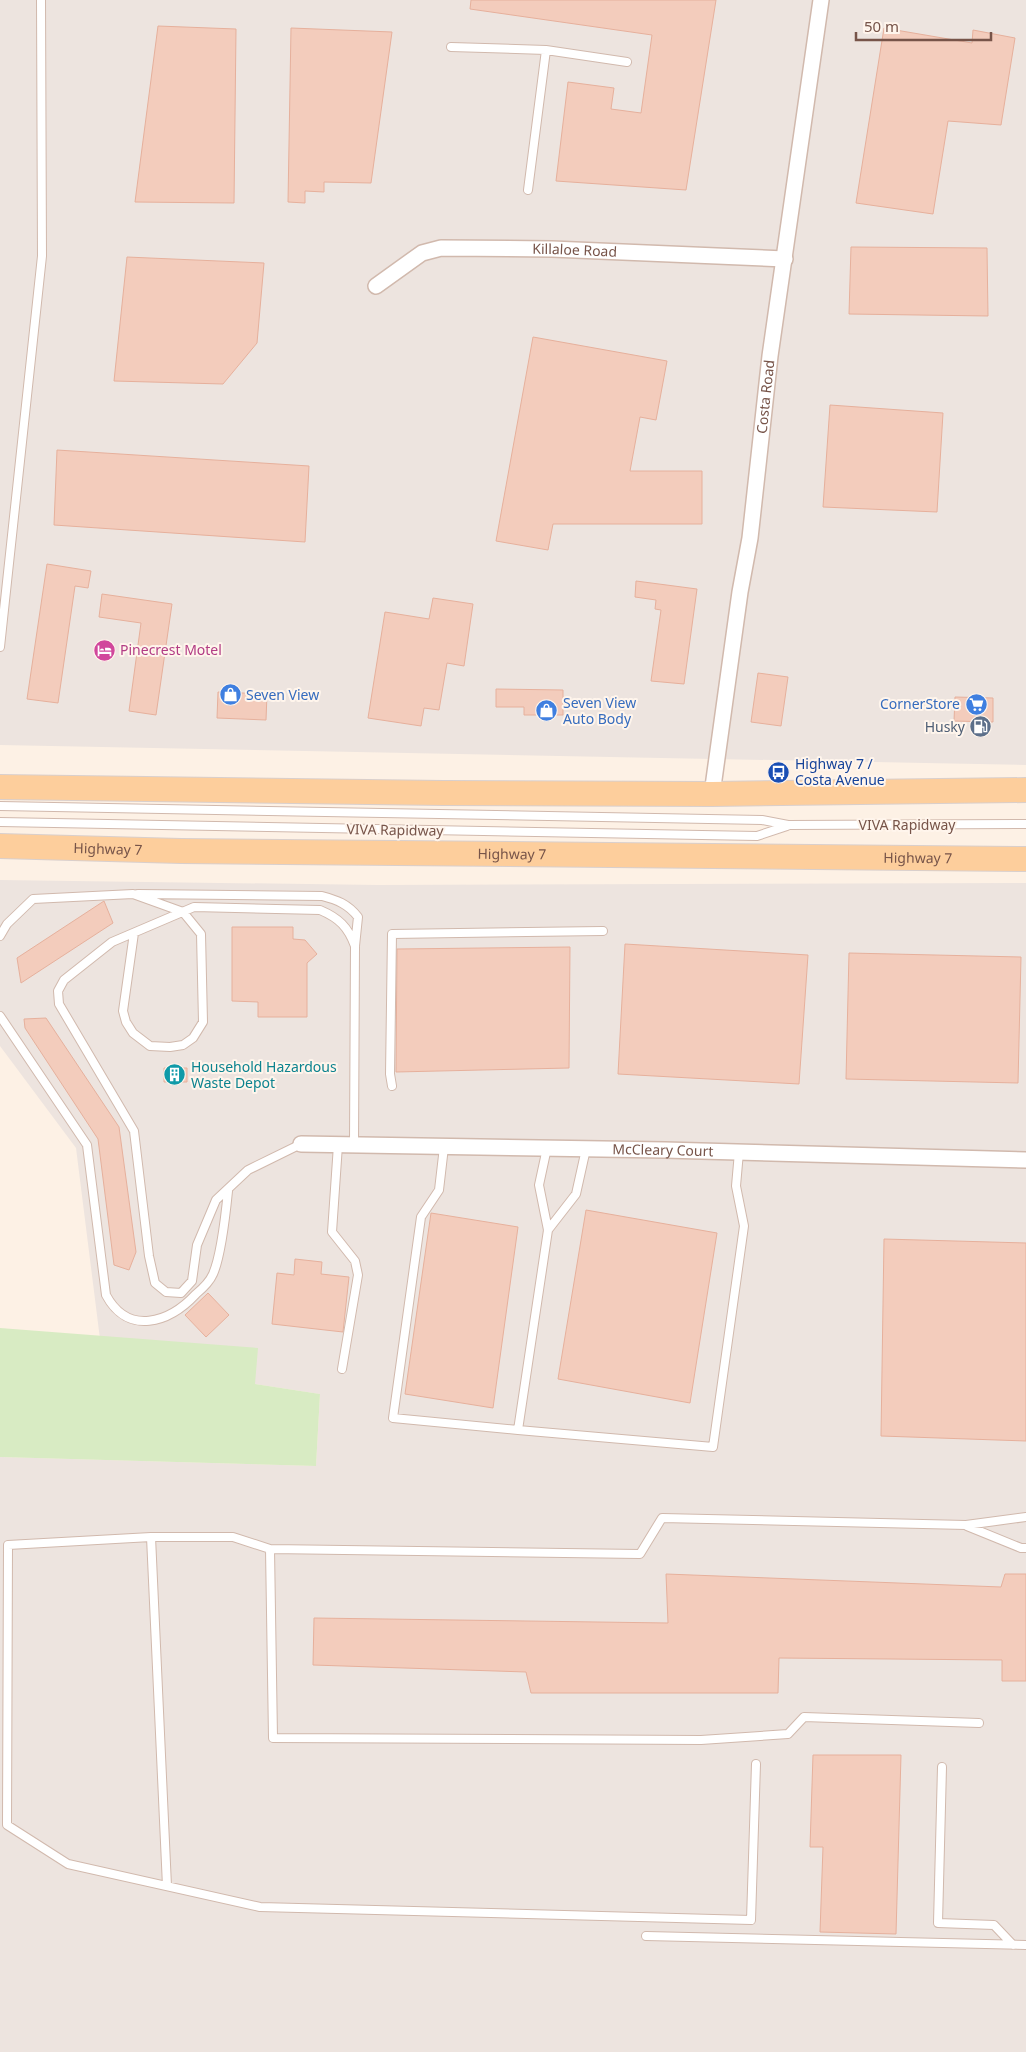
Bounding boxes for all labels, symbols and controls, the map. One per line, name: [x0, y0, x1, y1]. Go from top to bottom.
scale bar: [856, 10, 991, 42]
text: 50 m: [864, 16, 899, 36]
street label: Killaloe Road: [532, 239, 617, 261]
street label: Costa Road: [752, 359, 779, 435]
hotel icon: Pinecrest Motel: [92, 638, 116, 662]
place label: Pinecrest Motel: [120, 640, 222, 659]
shop icon: Seven View: [218, 683, 242, 707]
place label: Seven View: [246, 685, 319, 704]
supermarket icon: CornerStore: [964, 692, 988, 716]
place label: Seven View Auto Body: [563, 693, 636, 728]
place label: CornerStore: [880, 694, 960, 713]
shop icon: Seven View Auto Body: [535, 699, 559, 723]
fuel station icon: Husky: [969, 715, 993, 739]
place label: Husky: [925, 717, 966, 736]
place label: Highway 7 / Costa Avenue: [795, 754, 885, 789]
bus stop icon: Highway 7 / Costa Avenue: [767, 760, 791, 784]
street label: VIVA Rapidway: [859, 815, 956, 834]
street label: VIVA Rapidway: [346, 819, 445, 840]
street label: Highway 7: [73, 838, 143, 859]
street label: Highway 7: [477, 844, 546, 863]
street label: Highway 7: [883, 848, 952, 867]
place label: Household Hazardous Waste Depot: [191, 1057, 337, 1092]
building icon: Household Hazardous Waste Depot: [163, 1063, 187, 1087]
street label: McCleary Court: [612, 1139, 714, 1160]

